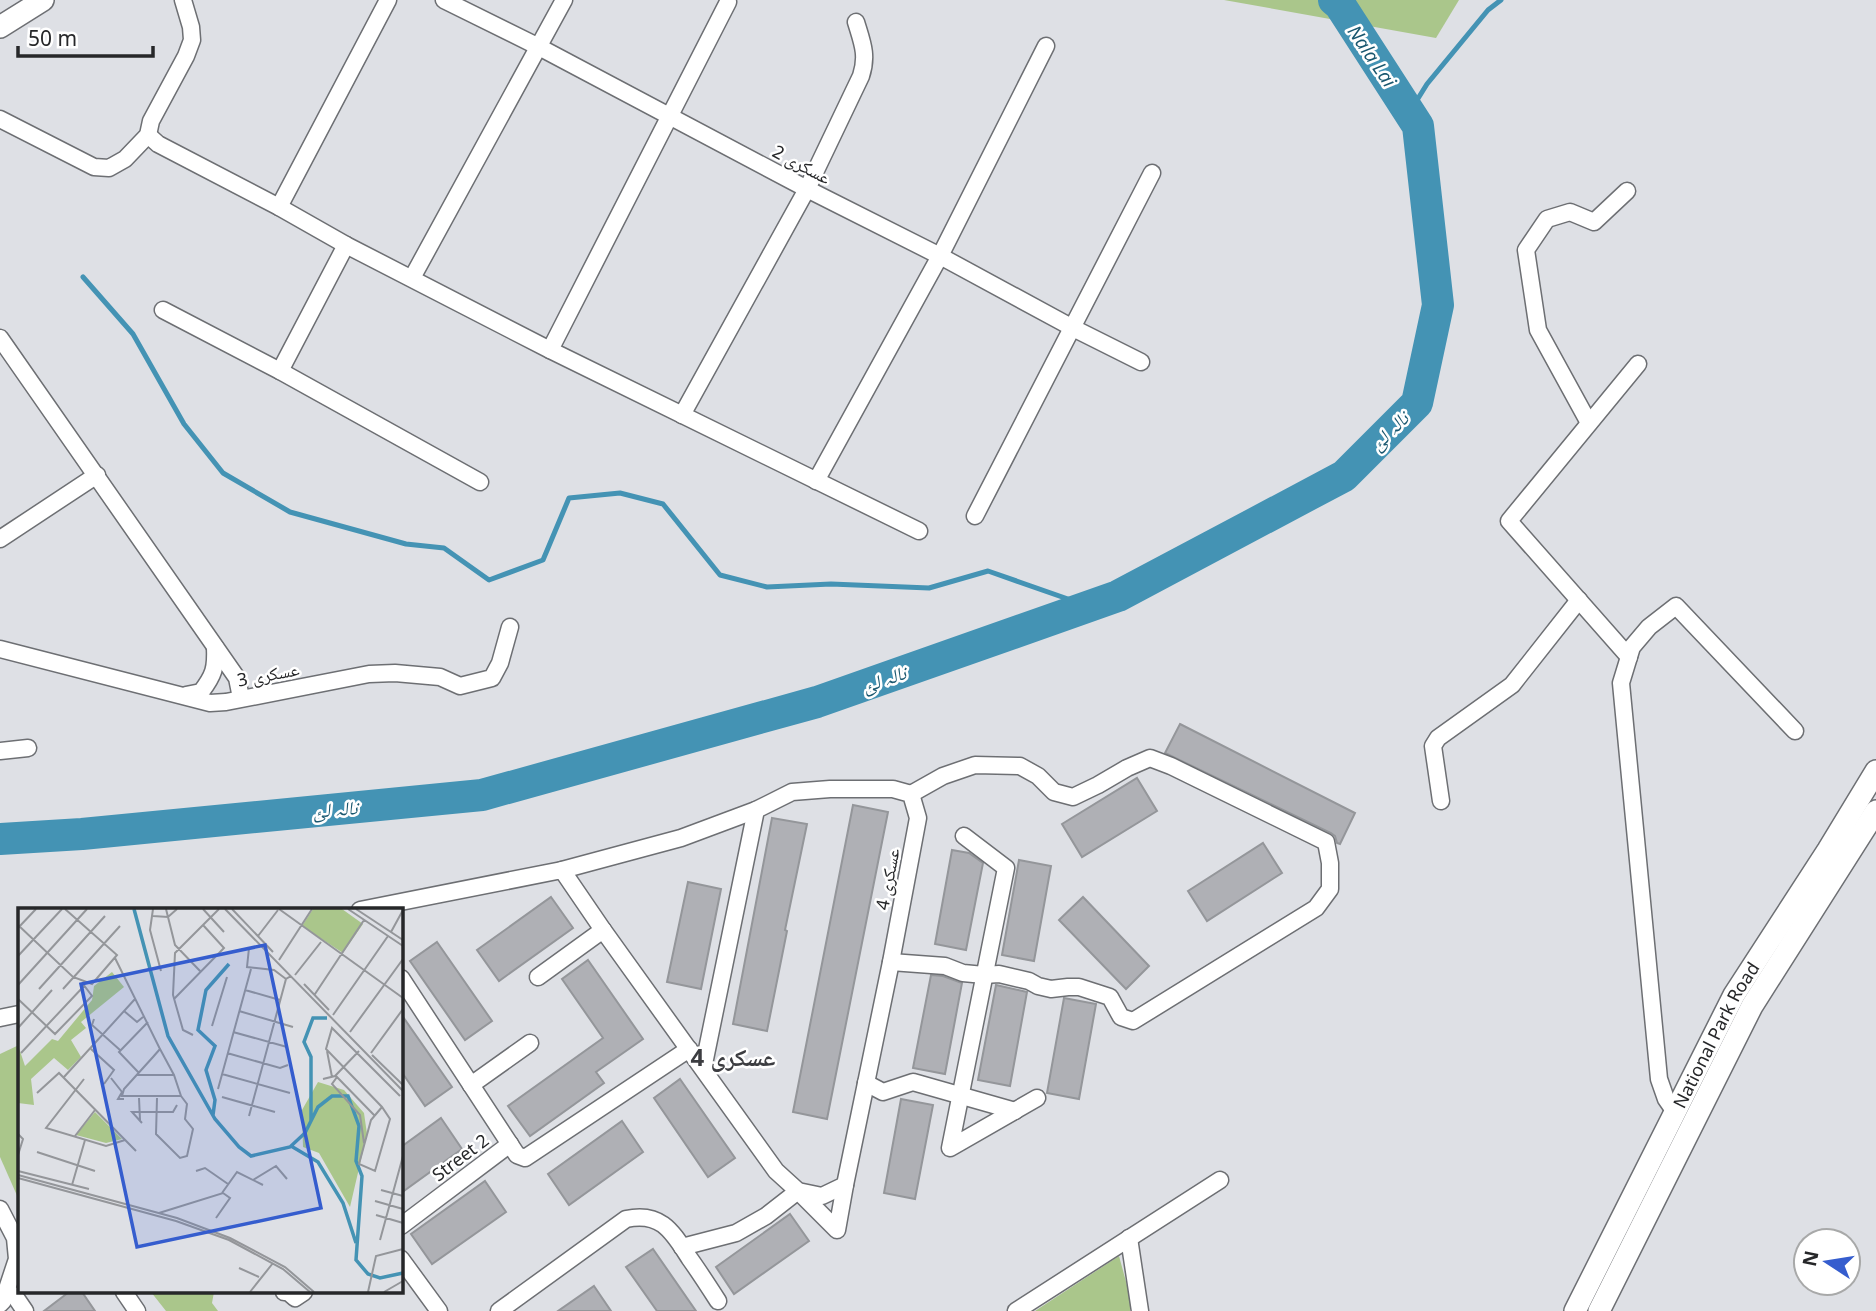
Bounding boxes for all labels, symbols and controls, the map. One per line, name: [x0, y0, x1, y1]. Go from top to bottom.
scale bar: [18, 14, 152, 58]
water label: Nala Lai: [1342, 20, 1403, 93]
text: 50 m: [28, 24, 77, 52]
street label: عسکری 2: [769, 139, 835, 189]
water label: نالہ لئ: [1364, 404, 1416, 456]
street label: عسکری 3: [235, 656, 301, 692]
water label: نالہ لئ: [859, 658, 912, 699]
water label: نالہ لئ: [311, 794, 361, 824]
street label: عسکری 4: [869, 846, 905, 912]
inset map: [18, 908, 402, 1294]
street label: National Park Road: [1667, 957, 1764, 1112]
district label: عسکری 4: [690, 1040, 776, 1073]
street label: Street 2: [427, 1128, 493, 1186]
north arrow: [1792, 1227, 1862, 1297]
text: N: [1796, 1248, 1825, 1269]

